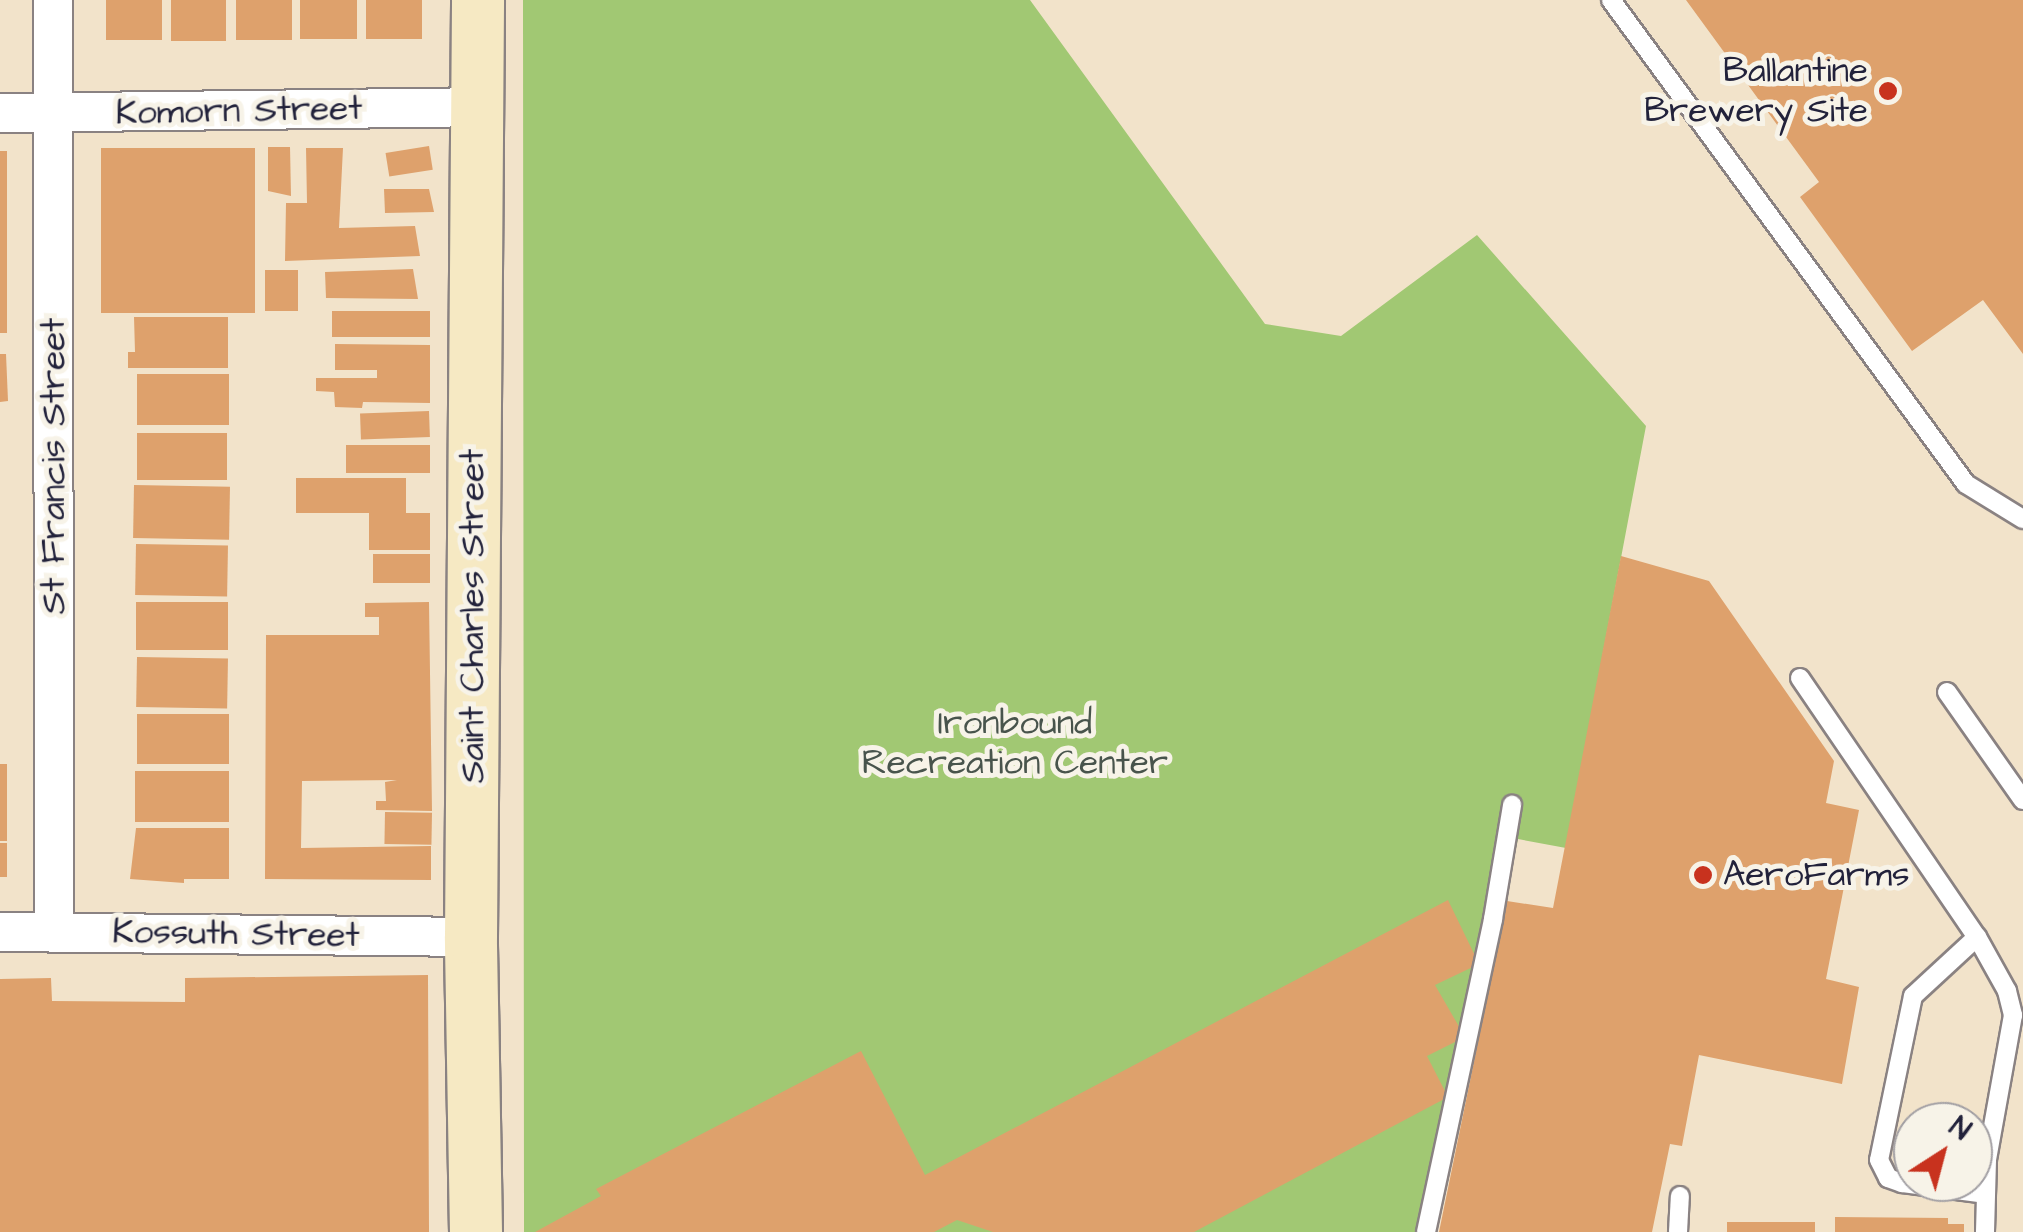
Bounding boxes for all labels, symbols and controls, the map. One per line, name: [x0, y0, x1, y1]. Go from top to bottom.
place label: Ballantine Brewery Site: [1644, 50, 1868, 132]
marker: Ballantine Brewery Site: [1877, 80, 1899, 102]
street label: Komorn Street: [115, 88, 363, 134]
street label: St Francis Street: [33, 318, 75, 614]
street label: Saint Charles Street: [452, 449, 494, 783]
park label: Ironbound Recreation Center: [862, 702, 1168, 784]
place label: AeroFarms: [1723, 854, 1910, 896]
marker: AeroFarms: [1692, 864, 1714, 886]
street label: Kossuth Street: [112, 911, 360, 957]
north arrow: [1893, 1102, 1993, 1202]
text: N: [1941, 1108, 1978, 1150]

